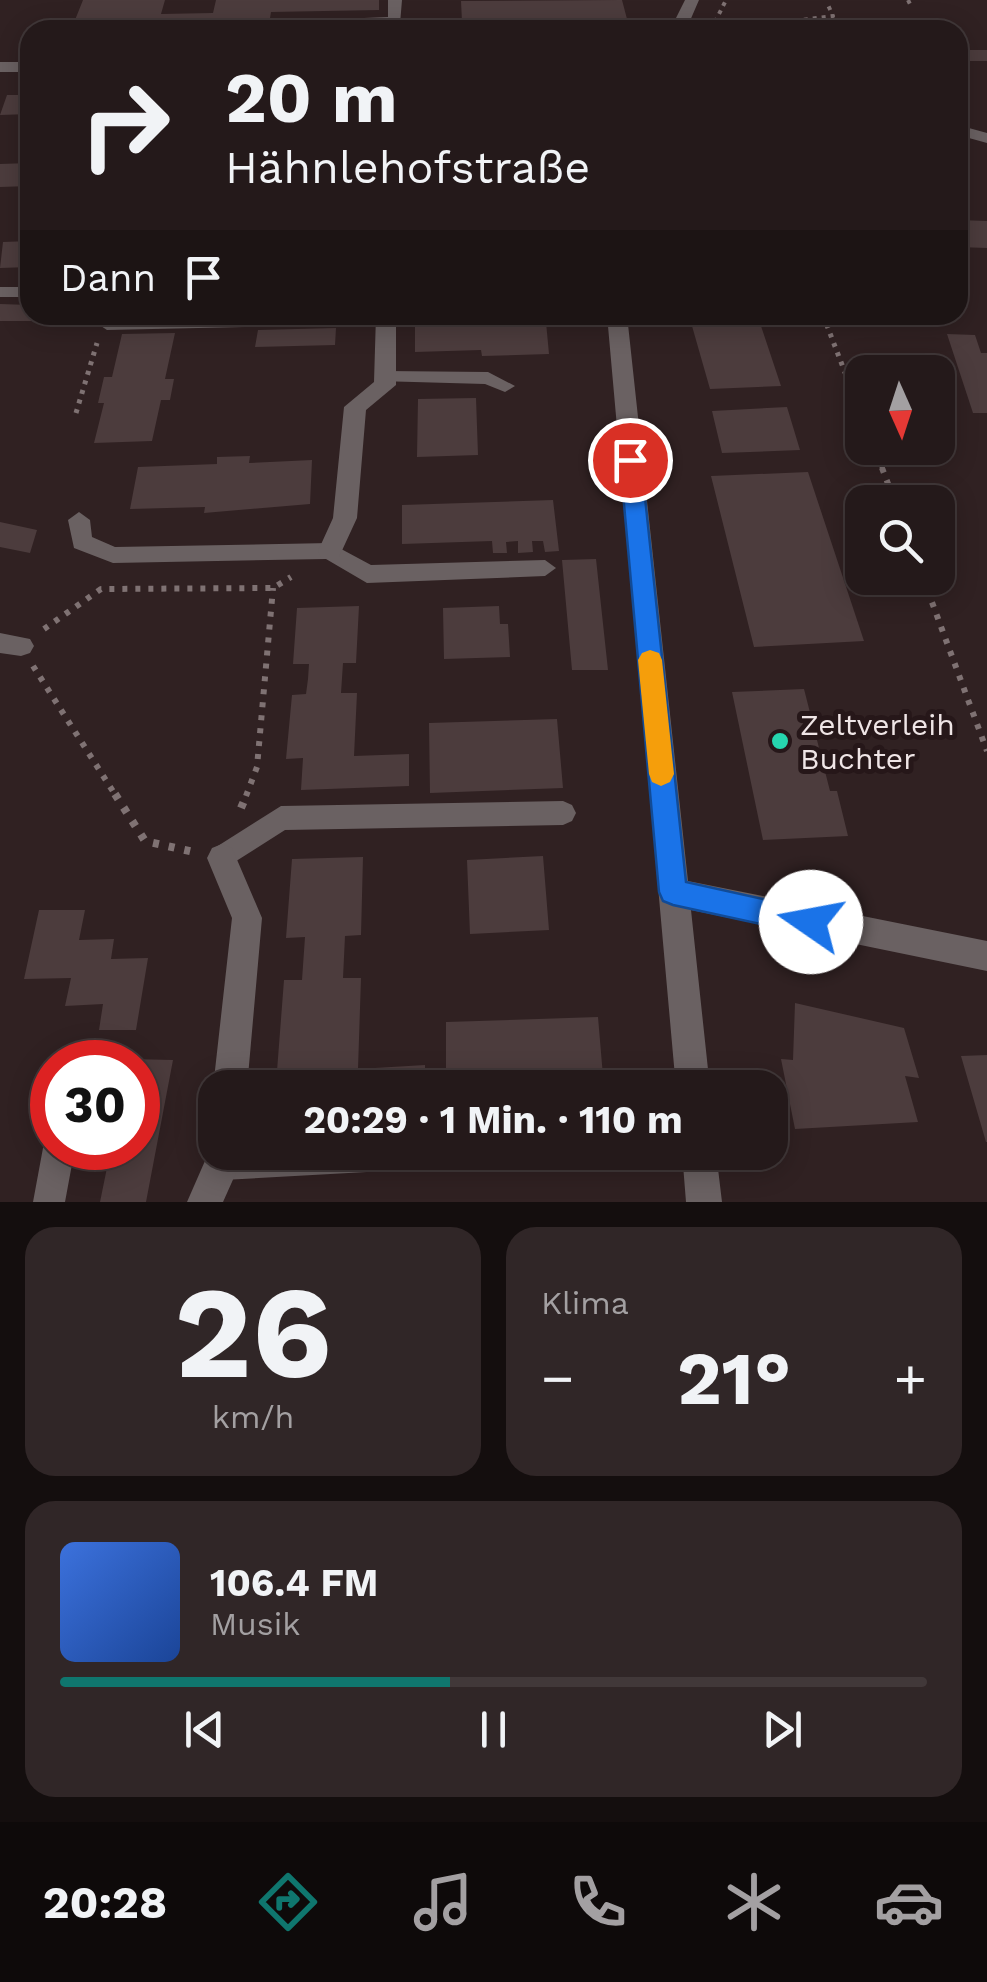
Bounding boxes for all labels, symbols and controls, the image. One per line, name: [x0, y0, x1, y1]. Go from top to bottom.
text: 20 m: [225, 57, 398, 139]
icon: right: [60, 60, 190, 190]
text: Hähnlehofstraße: [225, 141, 590, 194]
icon: arrive: [176, 250, 231, 305]
text: Dann: [60, 256, 156, 300]
north arrow: [845, 355, 955, 465]
map controls: [845, 355, 955, 595]
pin: [588, 418, 673, 503]
icon: arrive: [603, 433, 658, 488]
button: search: [845, 485, 955, 595]
place label: Zeltverleih Buchter: [800, 707, 955, 776]
marker: Zeltverleih Buchter: [769, 730, 791, 752]
position arrow: [759, 870, 863, 974]
speed limit sign: 30: [30, 1040, 160, 1170]
text: 20:29 · 1 Min. · 110 m: [303, 1098, 683, 1142]
text: 26: [174, 1256, 332, 1409]
text: Klima: [541, 1284, 629, 1322]
text: 21°: [677, 1334, 791, 1422]
text: −: [541, 1346, 574, 1410]
text: +: [894, 1346, 927, 1410]
text: km/h: [212, 1398, 294, 1436]
text: 106.4 FM: [210, 1561, 378, 1605]
text: Musik: [210, 1605, 300, 1643]
icon: previous: [177, 1702, 232, 1757]
icon: pause: [466, 1702, 521, 1757]
icon: next: [755, 1702, 810, 1757]
icon: directions: [253, 1867, 323, 1937]
icon: music: [408, 1867, 478, 1937]
icon: phone: [563, 1867, 633, 1937]
icon: climate: [719, 1867, 789, 1937]
icon: car: [874, 1867, 944, 1937]
text: 20:28: [43, 1876, 167, 1929]

